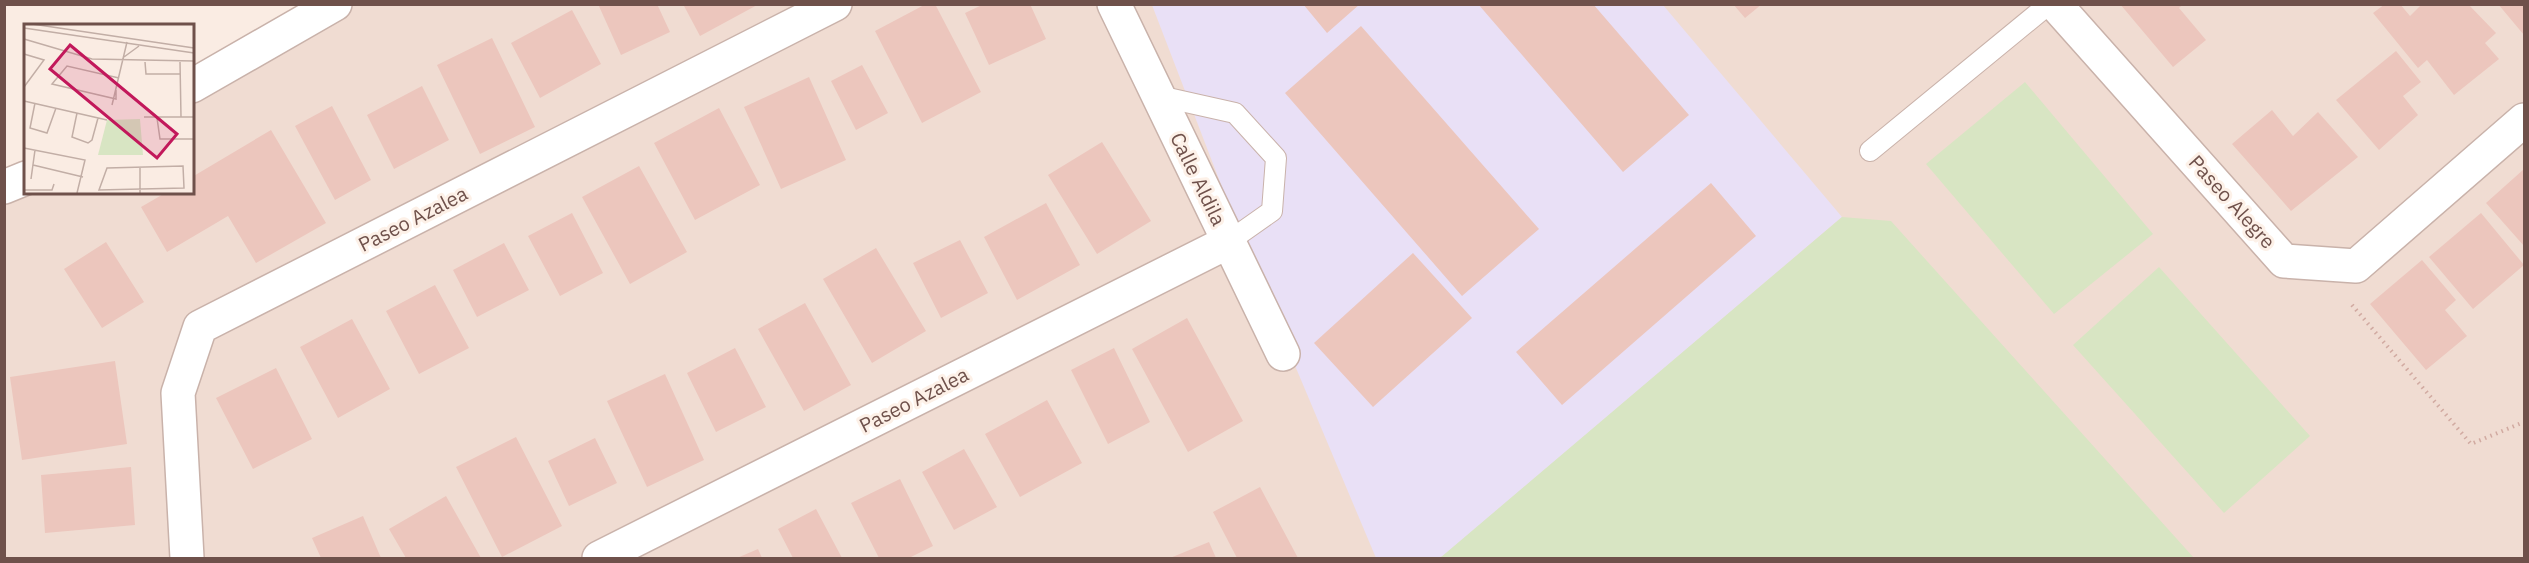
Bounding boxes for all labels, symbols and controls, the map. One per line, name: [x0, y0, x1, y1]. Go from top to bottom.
inset map: [24, 24, 194, 194]
street label: Calle Aldila: [1164, 128, 1233, 230]
street label: Paseo Alegre: [2183, 149, 2282, 254]
street label: Paseo Azalea: [353, 179, 472, 258]
street label: Paseo Azalea: [854, 360, 973, 439]

